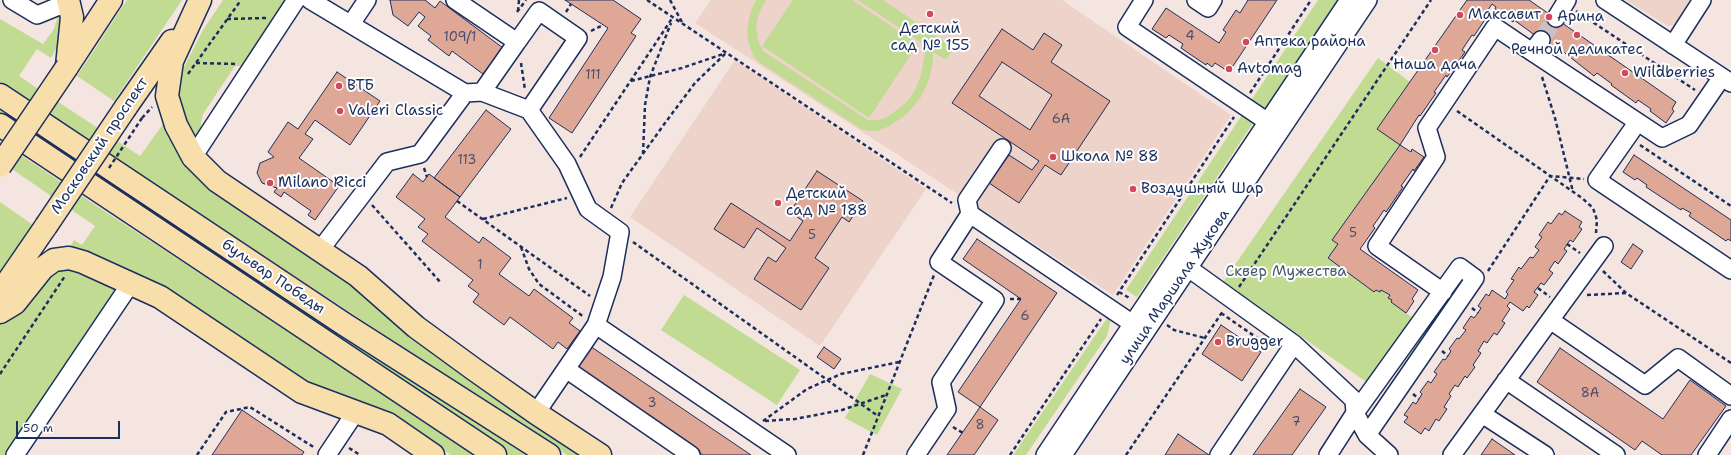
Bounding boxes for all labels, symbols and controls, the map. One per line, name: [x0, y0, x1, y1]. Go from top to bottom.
place label: Максавит: [1468, 6, 1541, 24]
place label: Арина: [1557, 8, 1604, 26]
marker: Детский сад № 155: [925, 9, 935, 19]
marker: Максавит: [1455, 10, 1465, 20]
marker: Арина: [1544, 12, 1554, 22]
place label: Детский сад № 155: [891, 20, 969, 55]
house number: 4: [1185, 29, 1195, 45]
house number: 109/1: [444, 30, 476, 46]
marker: Речной деликатес: [1572, 30, 1582, 40]
place label: Аптека района: [1254, 33, 1365, 51]
marker: Аптека района: [1241, 37, 1251, 47]
place label: Речной деликатес: [1511, 41, 1643, 59]
marker: Наша дача: [1430, 45, 1440, 55]
place label: Наша дача: [1393, 56, 1477, 74]
place label: Avtomag: [1237, 60, 1302, 78]
marker: Avtomag: [1224, 64, 1234, 74]
place label: Wildberries: [1633, 64, 1715, 82]
house number: 111: [585, 68, 601, 84]
marker: Wildberries: [1620, 68, 1630, 78]
street label: Московский проспект: [47, 74, 153, 218]
place label: ВТБ: [347, 77, 374, 95]
marker: ВТБ: [334, 81, 344, 91]
place label: Valeri Classic: [348, 102, 443, 120]
marker: Valeri Classic: [335, 106, 345, 116]
house number: 6А: [1052, 112, 1070, 128]
place label: Школа № 88: [1061, 148, 1159, 166]
marker: Школа № 88: [1048, 152, 1058, 162]
house number: 113: [458, 153, 476, 169]
place label: Milano Ricci: [278, 174, 367, 192]
marker: Milano Ricci: [265, 178, 275, 188]
place label: Воздушный Шар: [1141, 180, 1263, 198]
marker: Воздушный Шар: [1128, 184, 1138, 194]
place label: Детский сад № 188: [786, 185, 868, 220]
marker: Детский сад № 188: [773, 198, 783, 208]
street label: улица Маршала Жукова: [1116, 206, 1234, 368]
house number: 5: [1349, 226, 1357, 242]
house number: 5: [808, 228, 816, 244]
street label: бульвар Победы: [218, 236, 328, 318]
house number: 1: [477, 258, 483, 274]
park label: Сквер Мужества: [1225, 263, 1347, 281]
house number: 6: [1020, 309, 1030, 325]
place label: Brugger: [1226, 333, 1284, 351]
marker: Brugger: [1213, 337, 1223, 347]
house number: 8А: [1581, 386, 1599, 402]
house number: 3: [647, 396, 657, 412]
scale bar: [18, 413, 122, 439]
house number: 7: [1291, 415, 1301, 431]
house number: 8: [975, 418, 985, 434]
text: 50 m: [23, 420, 53, 436]

